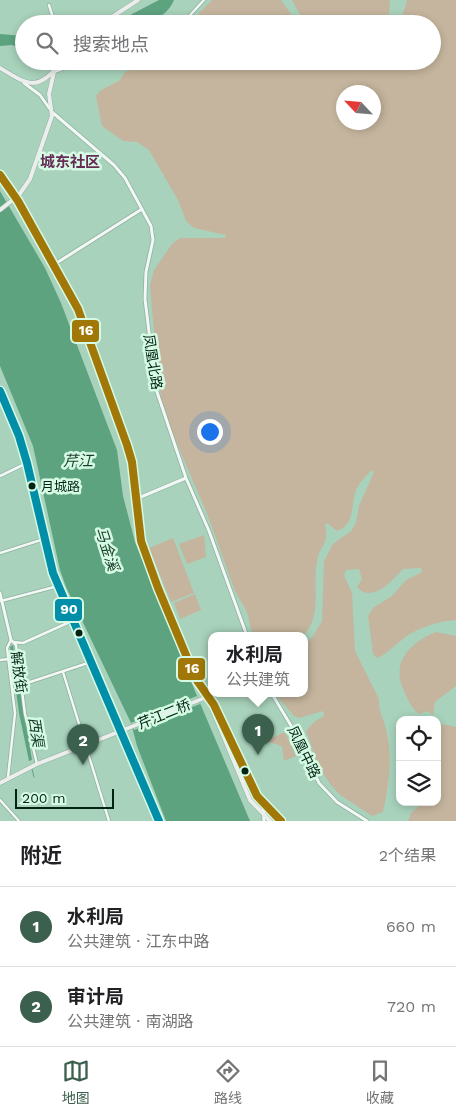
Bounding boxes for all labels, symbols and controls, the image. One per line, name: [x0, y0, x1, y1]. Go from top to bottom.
search box: [15, 15, 441, 70]
icon: search: [33, 29, 61, 57]
text: 搜索地点: [73, 33, 149, 56]
north arrow: [336, 85, 381, 130]
district label: 城东社区: [40, 153, 100, 171]
line badge: 16: [71, 319, 100, 343]
text: 16: [79, 322, 94, 338]
street label: 凤凰北路: [141, 333, 165, 391]
your location: [197, 419, 223, 445]
water label: 芹江: [63, 452, 95, 470]
place label: 月城路: [41, 479, 80, 494]
marker: 月城路: [27, 481, 37, 491]
water label: 马金溪: [91, 525, 123, 575]
line badge: 90: [54, 598, 83, 622]
text: 90: [60, 601, 78, 617]
unlabelled marker: [74, 628, 84, 638]
popup: [208, 632, 308, 697]
text: 水利局: [226, 643, 283, 666]
street label: 解放街: [8, 650, 30, 694]
line badge: 16: [177, 657, 206, 681]
text: 16: [185, 660, 200, 676]
text: 公共建筑: [226, 670, 290, 689]
street label: 芹江二桥: [135, 696, 193, 732]
pin: 1: [242, 714, 274, 755]
water label: 西渠: [25, 716, 48, 750]
map controls: [396, 716, 441, 806]
button: locate: [396, 716, 441, 761]
street label: 凤凰中路: [285, 723, 323, 781]
pin: 2: [67, 724, 99, 765]
button: layers: [396, 761, 441, 806]
unlabelled marker: [240, 766, 250, 776]
scale bar: [15, 786, 114, 809]
text: 200 m: [22, 790, 66, 806]
text: 附近: [20, 843, 62, 868]
text: 2个结果: [379, 846, 436, 865]
text: 水利局: [67, 905, 124, 928]
text: 1: [33, 917, 39, 936]
text: 660 m: [386, 917, 436, 936]
text: 公共建筑 · 江东中路: [67, 932, 210, 951]
text: 审计局: [67, 985, 124, 1008]
text: 2: [31, 997, 41, 1016]
text: 720 m: [387, 997, 436, 1016]
text: 公共建筑 · 南湖路: [67, 1012, 194, 1031]
tab: 地图: [62, 1057, 90, 1107]
tab: 路线: [214, 1057, 242, 1107]
tab: 收藏: [366, 1057, 394, 1107]

